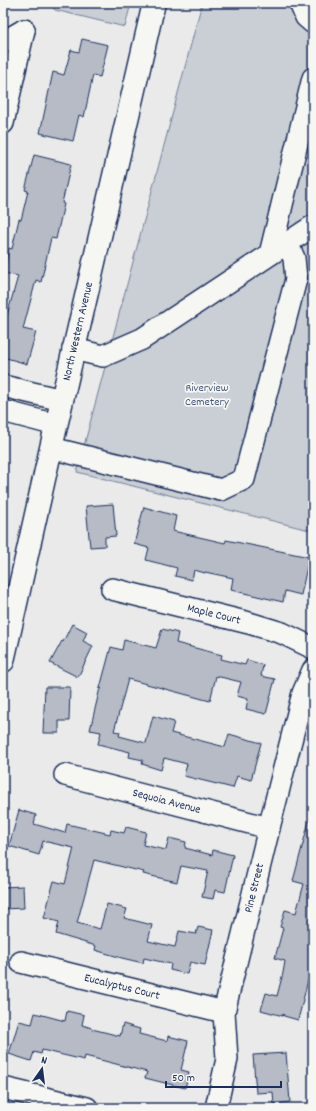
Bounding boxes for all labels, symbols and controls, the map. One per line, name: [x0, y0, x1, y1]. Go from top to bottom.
street label: North Western Avenue: [58, 280, 98, 383]
park label: Riverview Cemetery: [185, 380, 230, 411]
street label: Maple Court: [185, 599, 243, 629]
street label: Sequoia Avenue: [131, 784, 203, 818]
street label: Pine Street: [240, 861, 269, 914]
street label: Eucalyptus Court: [82, 969, 162, 1004]
north arrow: [22, 1049, 62, 1089]
text: N: [39, 1053, 49, 1070]
scale bar: [166, 1063, 281, 1089]
text: 50 m: [172, 1070, 195, 1087]

